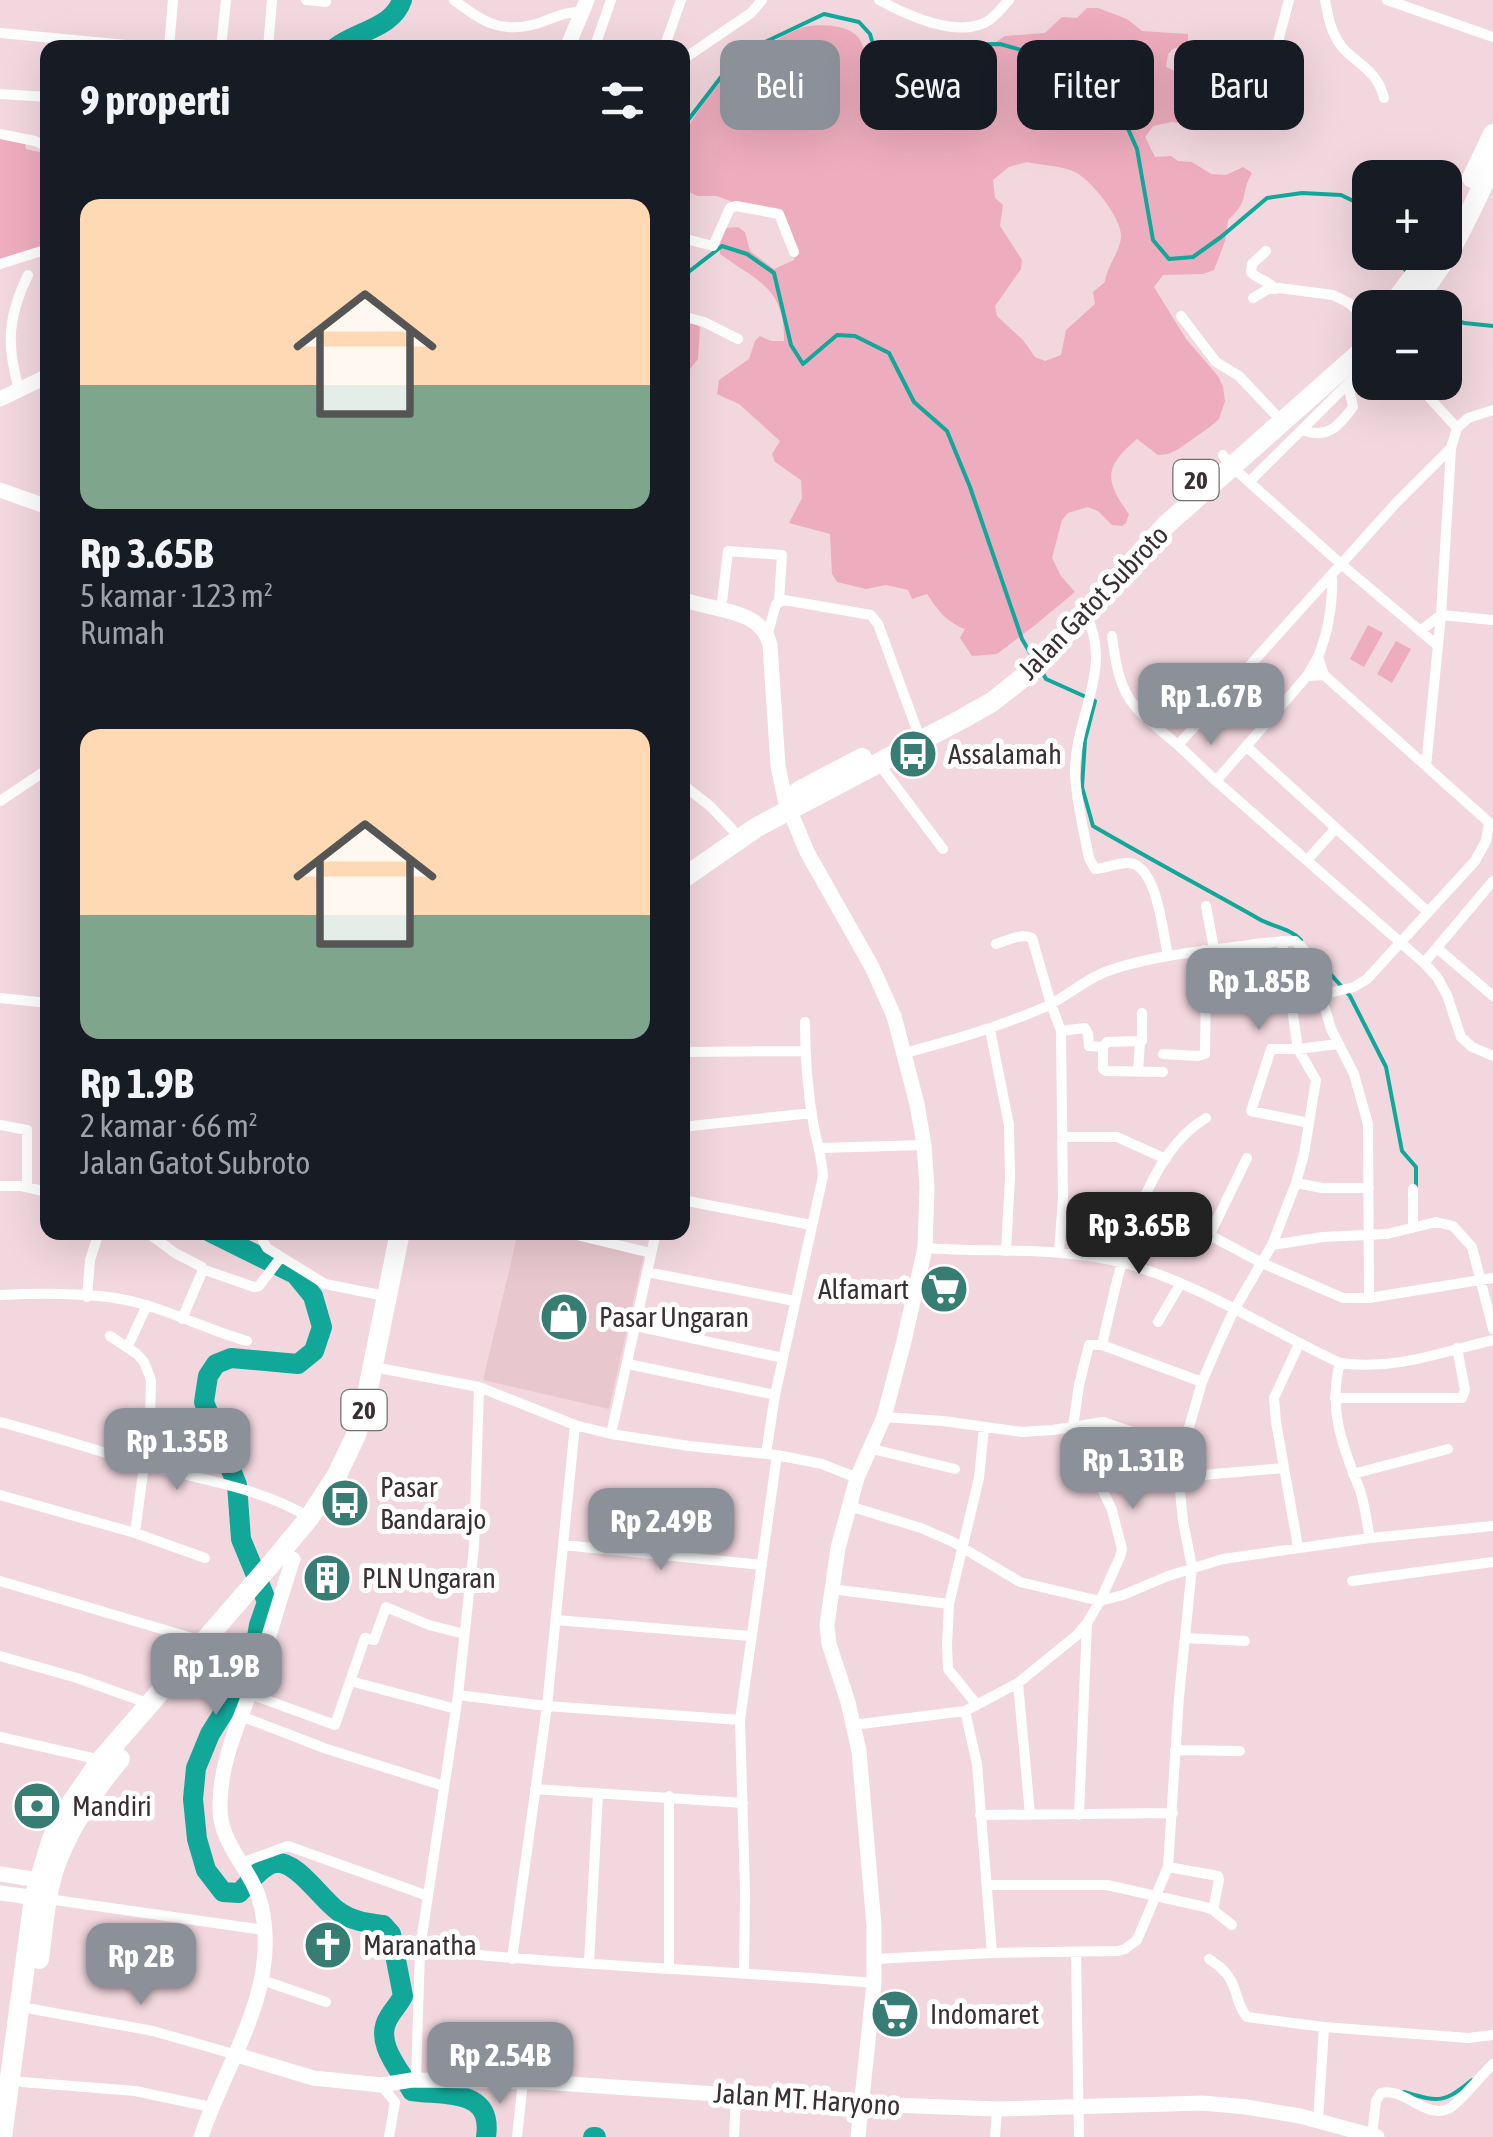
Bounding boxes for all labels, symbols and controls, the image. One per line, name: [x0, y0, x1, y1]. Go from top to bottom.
chip: Beli: [720, 40, 840, 130]
chip: Sewa: [860, 40, 997, 130]
chip: Filter: [1017, 40, 1154, 130]
chip: Baru: [1174, 40, 1304, 130]
icon: filters: [595, 73, 650, 128]
text: 9 properti: [80, 76, 230, 124]
map controls: [1352, 160, 1462, 400]
button: +: [1352, 160, 1462, 270]
icon: home: [275, 264, 455, 444]
button: −: [1352, 290, 1462, 400]
road number: 20: [1174, 460, 1218, 500]
street label: Jalan Gatot Subroto: [1012, 518, 1174, 686]
text: Rp 3.65B: [80, 529, 213, 577]
text: 5 kamar · 123 m²: [80, 577, 273, 614]
text: Rumah: [80, 614, 165, 651]
pin: Rp 1.67B: [1108, 663, 1314, 748]
text: Rp 1.67B: [1160, 677, 1262, 714]
bus stop icon: Assalamah: [887, 728, 939, 780]
place label: Assalamah: [948, 738, 1062, 770]
icon: home: [275, 794, 455, 974]
pin: Rp 1.85B: [1156, 948, 1362, 1033]
text: Rp 1.85B: [1208, 962, 1310, 999]
text: Rp 1.9B: [80, 1059, 194, 1107]
text: 2 kamar · 66 m²: [80, 1107, 258, 1144]
text: Jalan Gatot Subroto: [80, 1144, 310, 1181]
pin: Rp 3.65B: [1036, 1192, 1242, 1277]
text: Rp 3.65B: [1088, 1206, 1190, 1243]
supermarket icon: Alfamart: [918, 1263, 970, 1315]
place label: Alfamart: [818, 1273, 909, 1305]
shop icon: Pasar Ungaran: [538, 1291, 590, 1343]
place label: Pasar Ungaran: [599, 1301, 749, 1333]
road number: 20: [342, 1390, 386, 1430]
pin: Rp 1.35B: [74, 1408, 280, 1493]
text: Rp 1.35B: [126, 1422, 228, 1459]
pin: Rp 1.31B: [1030, 1427, 1236, 1512]
text: Rp 1.31B: [1082, 1441, 1184, 1478]
place label: Pasar Bandarajo: [380, 1471, 487, 1535]
bus stop icon: Pasar Bandarajo: [319, 1477, 371, 1529]
pin: Rp 2.49B: [558, 1488, 764, 1573]
text: Rp 2.49B: [610, 1502, 712, 1539]
building icon: PLN Ungaran: [301, 1552, 353, 1604]
place label: PLN Ungaran: [362, 1562, 496, 1594]
pin: Rp 1.9B: [124, 1633, 308, 1718]
text: Rp 1.9B: [173, 1647, 259, 1684]
bank icon: Mandiri: [11, 1780, 63, 1832]
place label: Mandiri: [72, 1790, 152, 1822]
church icon: Maranatha: [302, 1919, 354, 1971]
pin: Rp 2B: [71, 1923, 211, 2008]
place label: Maranatha: [363, 1929, 477, 1961]
text: Rp 2B: [108, 1937, 174, 1974]
supermarket icon: Indomaret: [869, 1988, 921, 2040]
place label: Indomaret: [930, 1998, 1039, 2030]
pin: Rp 2.54B: [397, 2022, 603, 2107]
text: Rp 2.54B: [449, 2036, 551, 2073]
street label: Jalan MT. Haryono: [713, 2077, 901, 2121]

